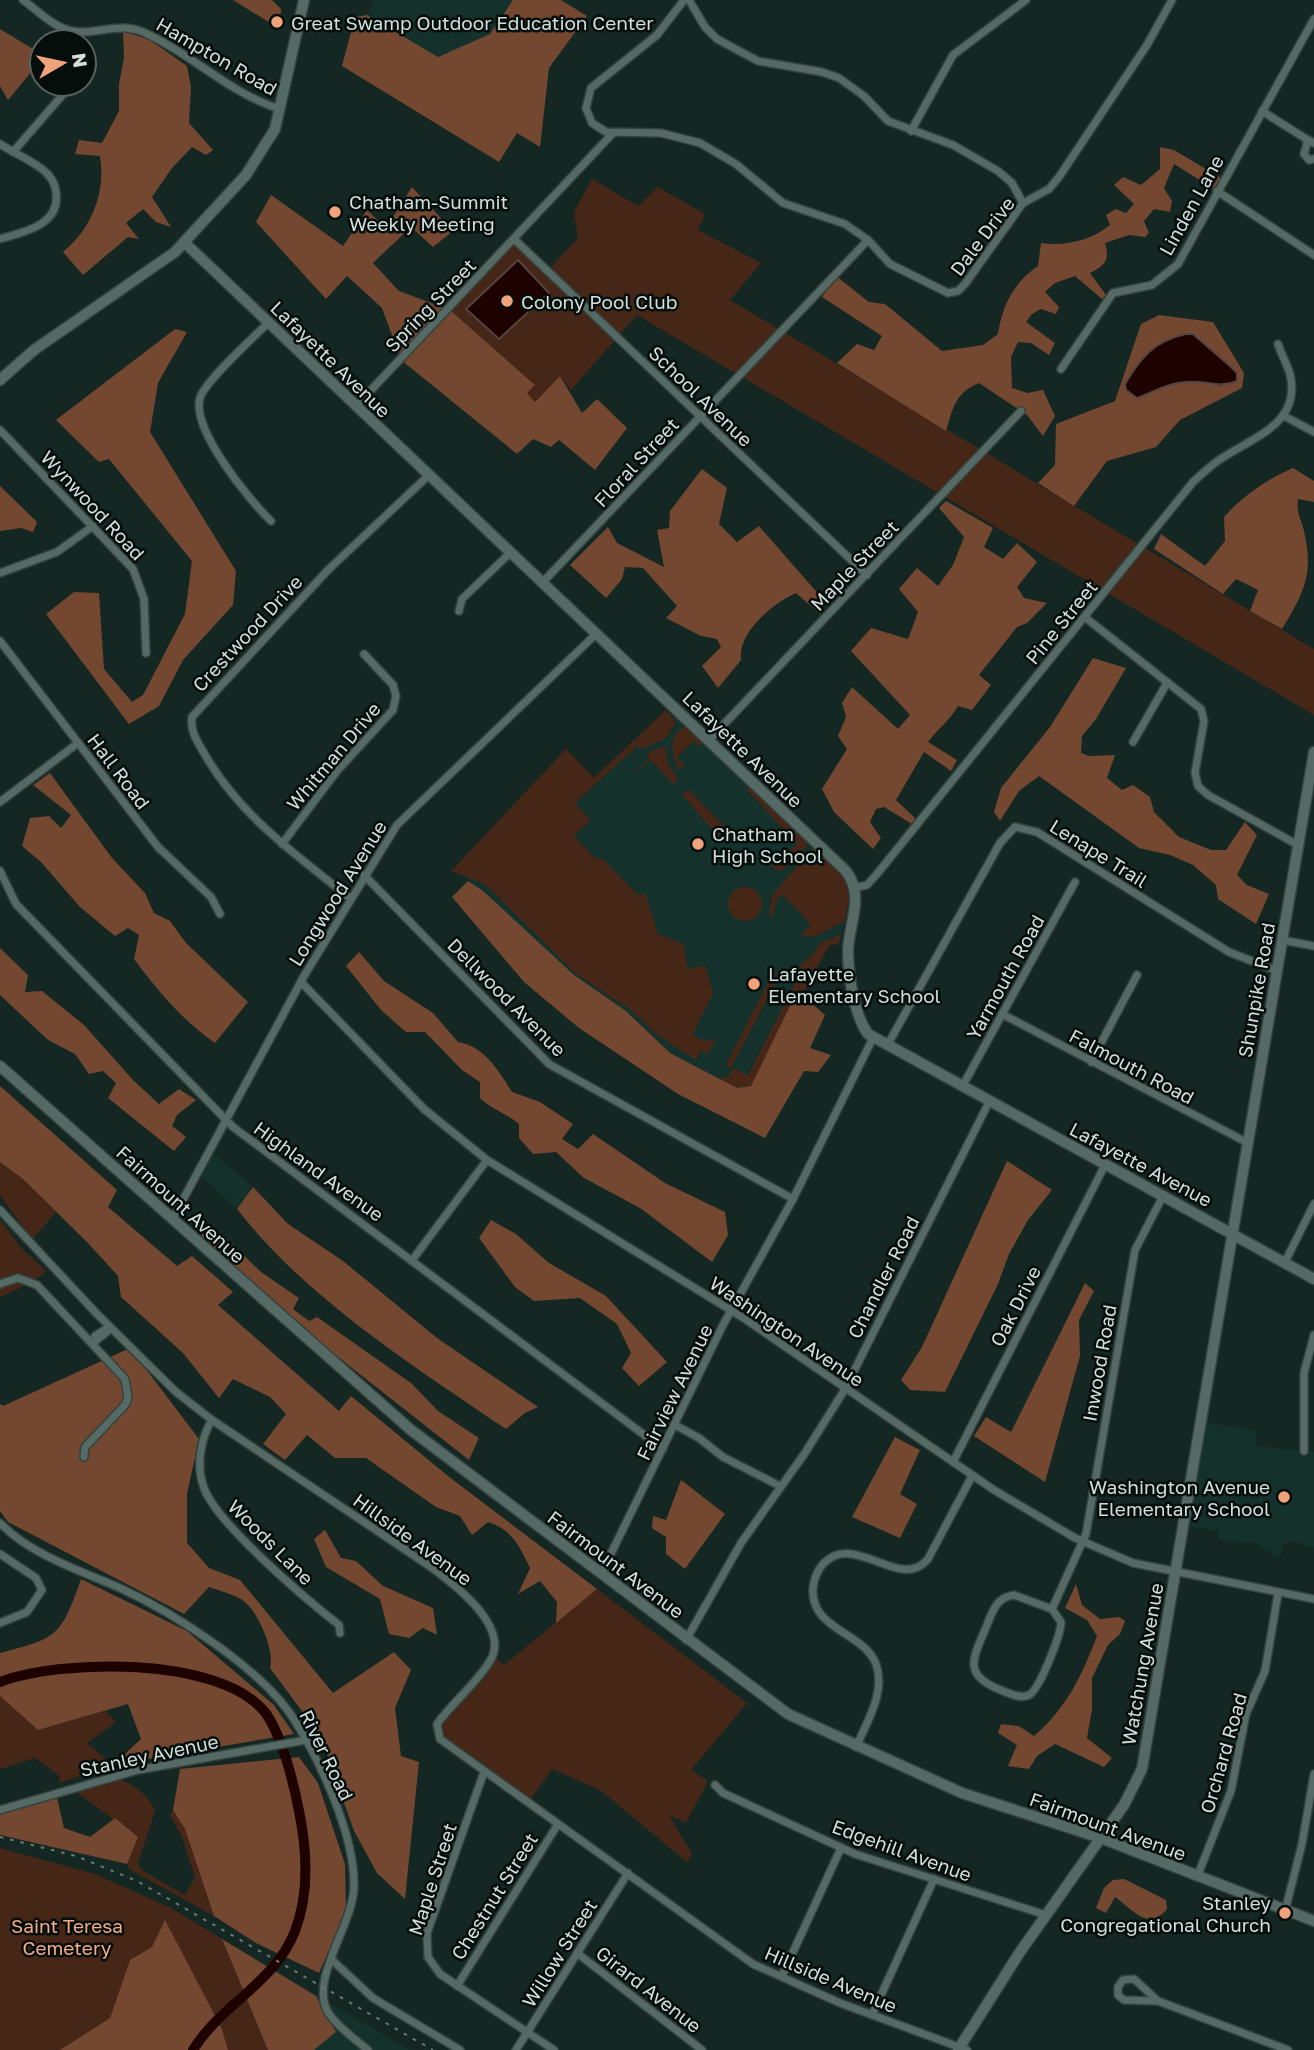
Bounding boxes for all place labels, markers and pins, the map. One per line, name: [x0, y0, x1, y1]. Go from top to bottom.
place label: Great Swamp Outdoor Education Center: [291, 11, 654, 34]
marker: Great Swamp Outdoor Education Center: [269, 14, 285, 30]
place label: Chatham-Summit Weekly Meeting: [349, 190, 508, 235]
marker: Chatham-Summit Weekly Meeting: [327, 204, 343, 220]
place label: Colony Pool Club: [521, 290, 677, 313]
marker: Colony Pool Club: [499, 293, 515, 309]
place label: Chatham High School: [712, 822, 823, 867]
marker: Chatham High School: [690, 836, 706, 852]
place label: Lafayette Elementary School: [768, 962, 941, 1007]
marker: Lafayette Elementary School: [746, 976, 762, 992]
place label: Washington Avenue Elementary School: [1089, 1475, 1270, 1520]
marker: Washington Avenue Elementary School: [1276, 1489, 1292, 1505]
place label: Stanley Congregational Church: [1060, 1891, 1271, 1936]
marker: Stanley Congregational Church: [1277, 1905, 1293, 1921]

